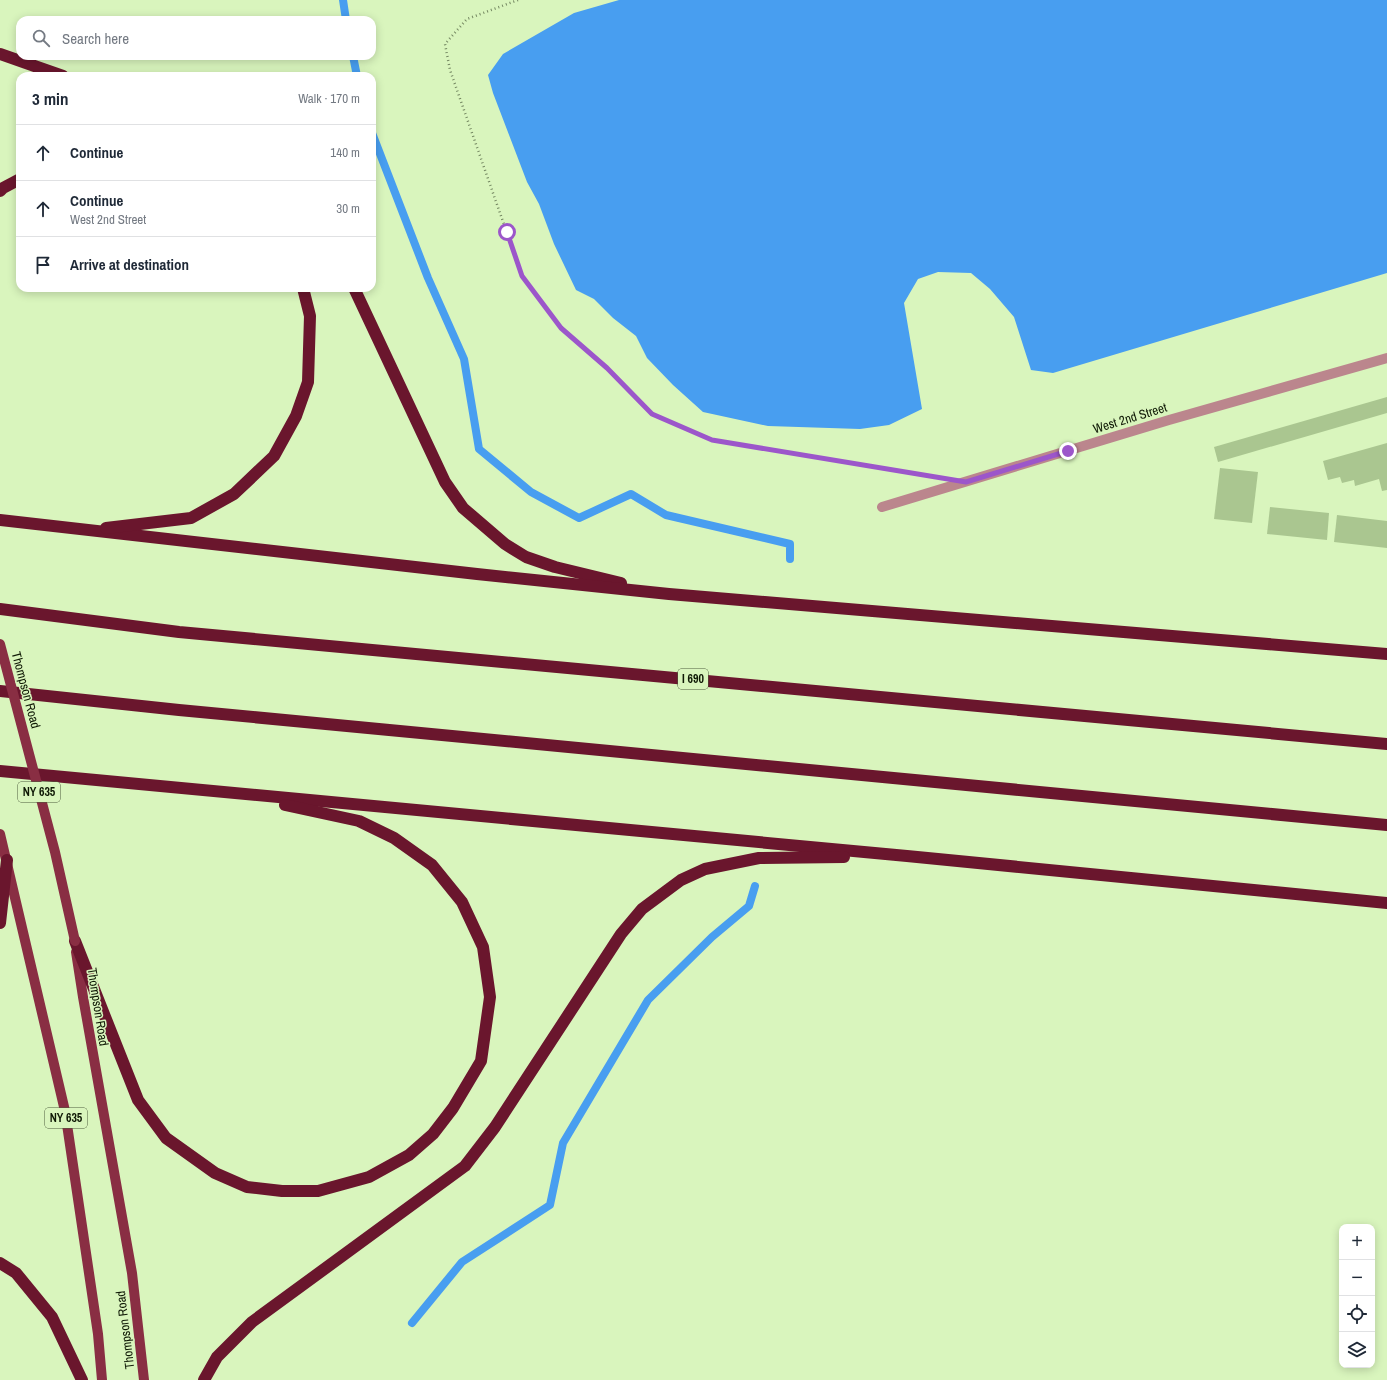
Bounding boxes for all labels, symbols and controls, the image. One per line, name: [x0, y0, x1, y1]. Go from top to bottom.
search box: [16, 16, 376, 60]
icon: search: [30, 27, 52, 49]
text: Search here: [62, 28, 129, 49]
text: 3 min: [32, 87, 68, 110]
text: Walk · 170 m: [298, 90, 360, 107]
icon: ahead: [32, 142, 54, 164]
text: Continue: [70, 142, 123, 163]
text: 140 m: [330, 144, 360, 161]
text: Continue: [70, 190, 123, 211]
icon: ahead: [32, 198, 54, 220]
text: 30 m: [336, 200, 360, 217]
text: West 2nd Street: [70, 211, 146, 228]
route start: [498, 223, 516, 241]
icon: arrive: [32, 254, 54, 276]
text: Arrive at destination: [70, 254, 189, 275]
street label: West 2nd Street: [1091, 399, 1169, 437]
route end: [1059, 442, 1077, 460]
street label: Thompson Road: [8, 650, 44, 730]
road number: I 690: [678, 669, 708, 689]
road number: NY 635: [18, 782, 60, 802]
street label: Thompson Road: [83, 967, 113, 1047]
road number: NY 635: [45, 1108, 87, 1128]
map controls: [1339, 1224, 1375, 1368]
button: +: [1339, 1224, 1375, 1260]
button: −: [1339, 1260, 1375, 1296]
street label: Thompson Road: [112, 1290, 138, 1370]
button: locate: [1339, 1296, 1375, 1332]
button: layers: [1339, 1332, 1375, 1368]

